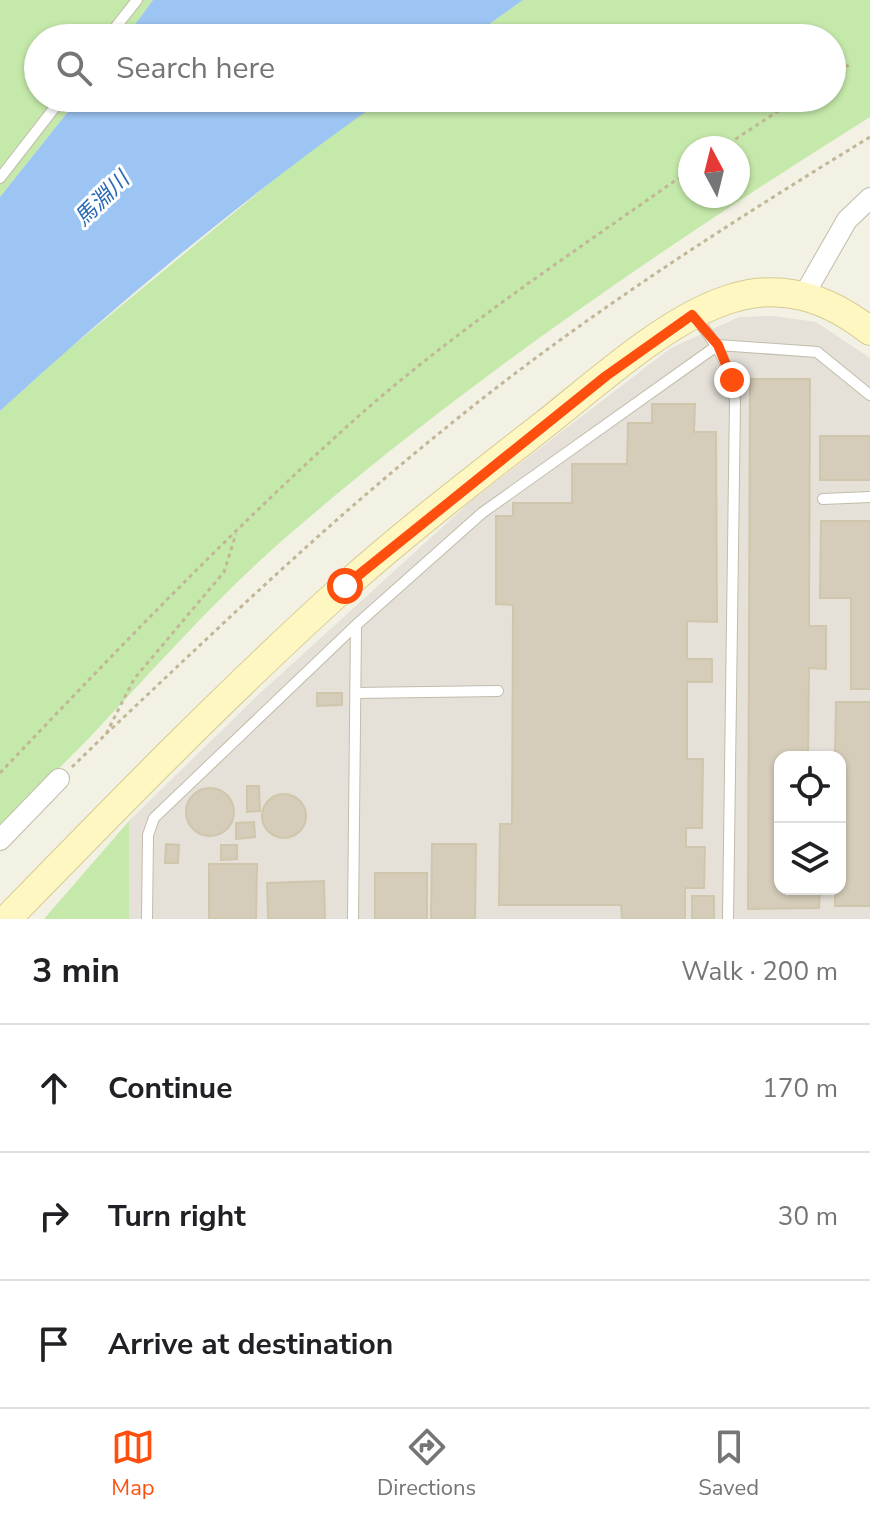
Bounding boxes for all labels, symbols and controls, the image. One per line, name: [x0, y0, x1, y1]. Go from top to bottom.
search box: [24, 24, 846, 112]
icon: search: [52, 46, 96, 90]
text: Search here: [116, 48, 275, 89]
north arrow: [678, 136, 750, 208]
water label: 馬淵川: [68, 164, 137, 233]
route end: [714, 362, 750, 398]
route start: [327, 568, 363, 604]
map controls: [774, 751, 846, 895]
button: locate: [774, 751, 846, 823]
button: layers: [774, 823, 846, 895]
text: 3 min: [32, 948, 120, 994]
text: Walk · 200 m: [681, 954, 838, 989]
icon: ahead: [32, 1066, 76, 1110]
text: Continue: [108, 1068, 233, 1109]
text: 170 m: [762, 1071, 838, 1106]
icon: right: [32, 1194, 76, 1238]
text: Turn right: [108, 1196, 246, 1237]
text: 30 m: [778, 1199, 838, 1234]
icon: arrive: [32, 1322, 76, 1366]
text: Arrive at destination: [108, 1324, 393, 1365]
tab: Map: [111, 1425, 155, 1503]
tab: Directions: [377, 1425, 476, 1503]
tab: Saved: [698, 1425, 759, 1503]

